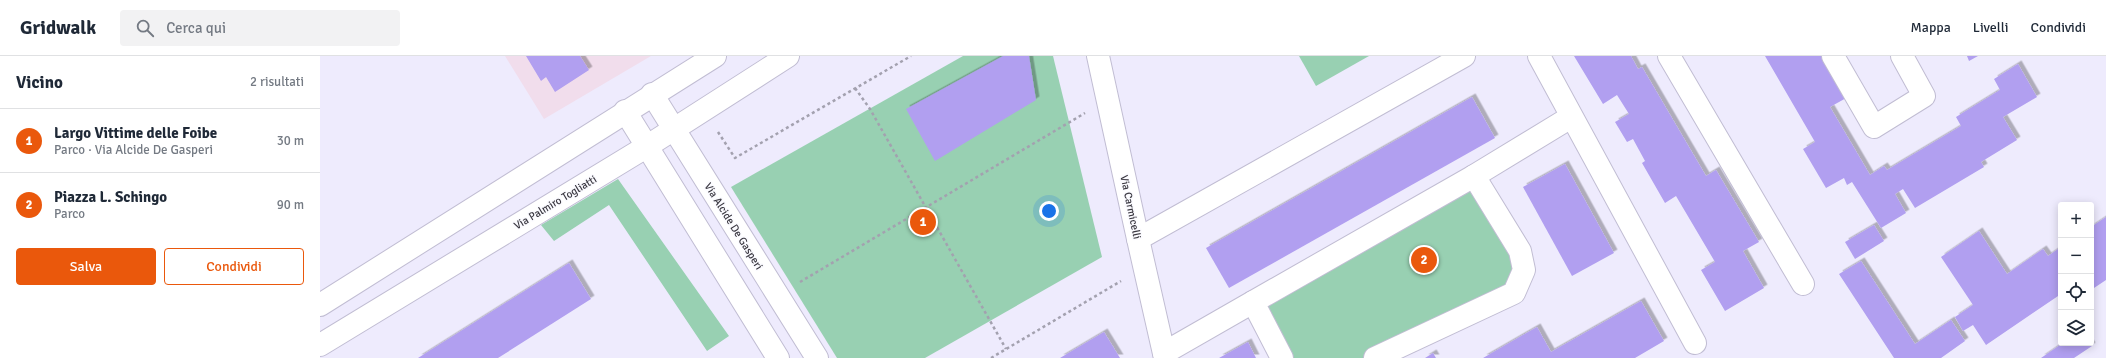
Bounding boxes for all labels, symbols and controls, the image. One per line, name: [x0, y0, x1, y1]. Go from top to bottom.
search box: [120, 10, 400, 46]
text: Gridwalk: [20, 16, 96, 40]
icon: search: [134, 17, 156, 39]
text: Cerca qui: [166, 19, 226, 37]
text: Mappa: [1911, 19, 1951, 36]
text: Livelli: [1973, 19, 2009, 36]
text: Condividi: [2031, 19, 2086, 36]
text: Vicino: [16, 72, 63, 93]
text: 2 risultati: [250, 74, 304, 90]
text: Largo Vittime delle Foibe: [54, 124, 217, 142]
text: 1: [25, 133, 33, 149]
text: 30 m: [277, 133, 304, 149]
text: Parco · Via Alcide De Gasperi: [54, 142, 213, 158]
street label: Via Palmiro Togliatti: [512, 173, 599, 232]
street label: Via Carmicelli: [1117, 174, 1144, 240]
street label: Via Alcide De Gasperi: [702, 180, 766, 272]
text: Piazza L. Schingo: [54, 188, 167, 206]
text: 2: [25, 197, 33, 213]
text: 90 m: [277, 197, 304, 213]
your location: [1039, 201, 1059, 221]
map controls: [2058, 202, 2094, 346]
button: +: [2058, 202, 2094, 238]
text: Parco: [54, 206, 85, 222]
pin: 1: [910, 207, 936, 237]
button: −: [2058, 238, 2094, 274]
pin: 2: [1411, 245, 1437, 275]
button: Salva: [16, 248, 156, 285]
button: Condividi: [164, 248, 304, 285]
button: locate: [2058, 274, 2094, 310]
button: layers: [2058, 310, 2094, 346]

